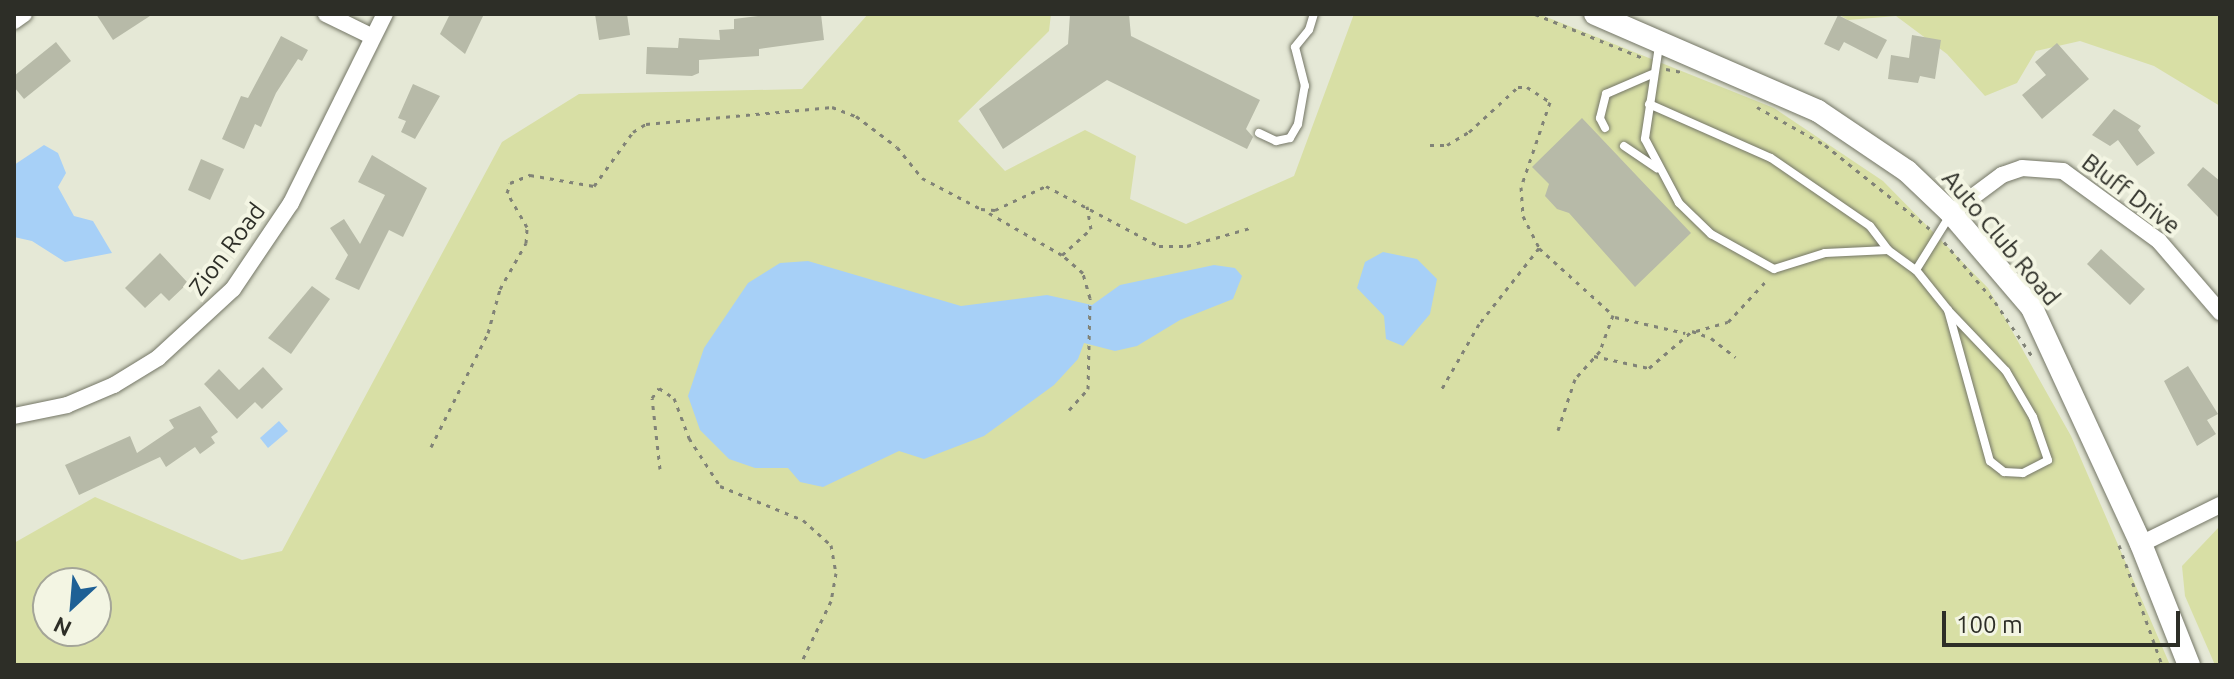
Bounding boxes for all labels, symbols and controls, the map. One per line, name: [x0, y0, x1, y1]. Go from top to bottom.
street label: Bluff Drive: [2076, 148, 2186, 240]
street label: Auto Club Road: [1936, 164, 2066, 312]
street label: Zion Road: [183, 197, 271, 301]
north arrow: [32, 567, 112, 647]
scale bar: [1946, 595, 2184, 645]
text: 100 m: [1956, 611, 2023, 638]
text: N: [49, 612, 75, 642]

